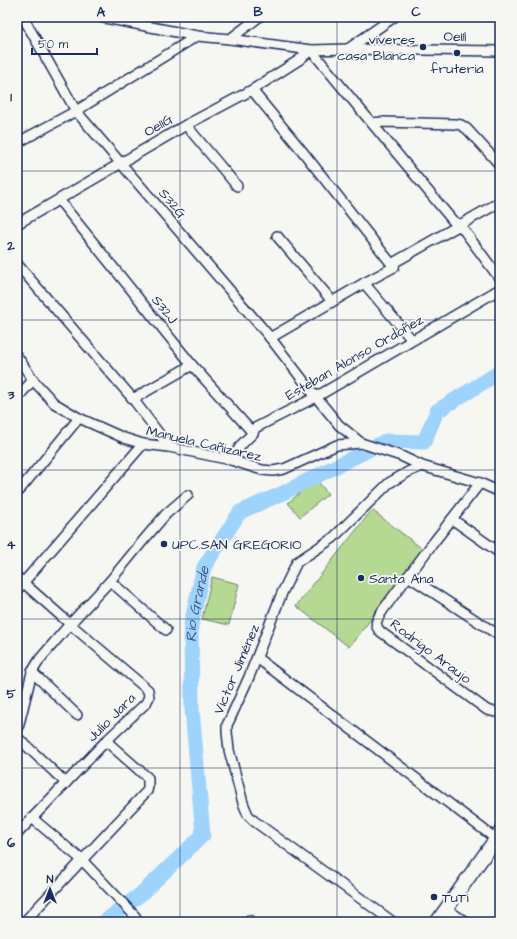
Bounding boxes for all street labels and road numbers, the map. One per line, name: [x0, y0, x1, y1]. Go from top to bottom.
street label: Oe11l: [443, 27, 467, 47]
street label: Oe11G: [140, 109, 177, 142]
street label: S32G: [154, 184, 191, 223]
street label: S32J: [147, 291, 182, 329]
street label: Esteban Alonso Ordoñez: [282, 310, 427, 406]
street label: Manuela Cañizarez: [144, 421, 263, 467]
street label: Rodrigo Araujo: [386, 615, 475, 689]
street label: Victor Jiménez: [209, 621, 265, 718]
street label: Julio Jara: [83, 689, 141, 747]

